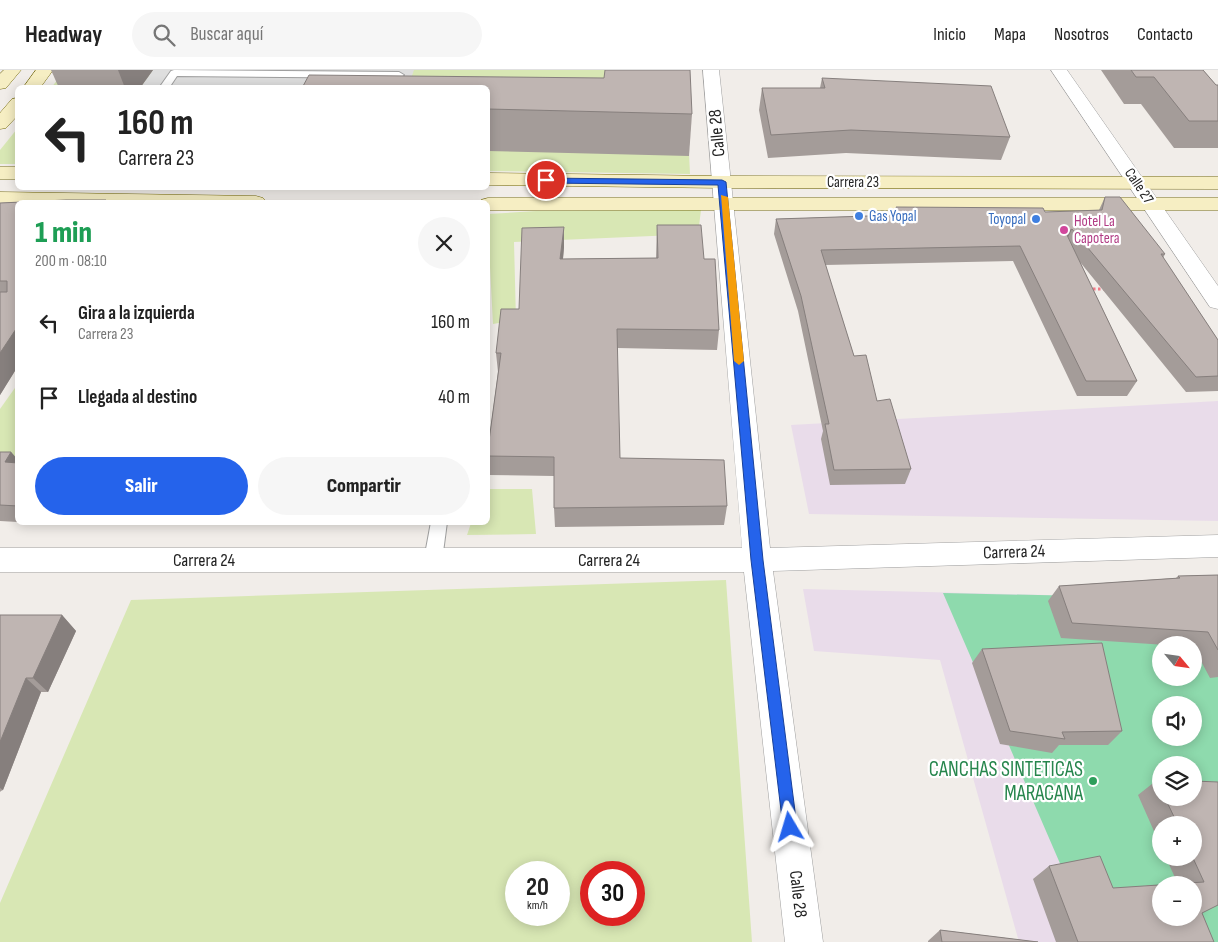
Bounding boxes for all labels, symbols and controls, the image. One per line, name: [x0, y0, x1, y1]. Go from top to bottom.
search box: [132, 12, 482, 57]
text: Headway: [25, 20, 102, 49]
icon: search: [150, 21, 178, 49]
text: Buscar aquí: [190, 23, 263, 46]
text: Inicio: [933, 24, 966, 45]
text: Mapa: [994, 24, 1026, 45]
text: Nosotros: [1054, 24, 1109, 45]
text: Contacto: [1137, 24, 1193, 45]
text: 160 m: [118, 102, 194, 145]
icon: left: [35, 105, 100, 170]
street label: Calle 28: [704, 108, 730, 158]
text: Carrera 23: [118, 145, 194, 172]
pin: [525, 159, 567, 201]
street label: Calle 27: [1120, 165, 1158, 207]
icon: arrive: [532, 166, 560, 194]
street label: Carrera 23: [827, 173, 879, 192]
place label: Gas Yopal: [869, 207, 916, 226]
marker: Gas Yopal: [853, 210, 865, 222]
place label: Toyopal: [988, 210, 1026, 229]
place label: Hotel La Capotera: [1074, 212, 1120, 248]
marker: Toyopal: [1030, 213, 1042, 225]
text: 1 min: [35, 215, 92, 251]
button: close: [418, 217, 470, 269]
marker: Hotel La Capotera: [1058, 224, 1070, 236]
text: 200 m · 08:10: [35, 252, 107, 271]
text: Gira a la izquierda: [78, 302, 195, 325]
icon: left: [35, 309, 63, 337]
text: 160 m: [431, 311, 470, 334]
text: Carrera 23: [78, 325, 133, 344]
icon: arrive: [35, 384, 63, 412]
text: Llegada al destino: [78, 386, 197, 409]
text: 40 m: [438, 386, 470, 409]
button: Salir: [35, 457, 248, 515]
button: Compartir: [258, 457, 470, 515]
street label: Carrera 24: [983, 540, 1046, 564]
street label: Carrera 24: [173, 550, 236, 571]
street label: Carrera 24: [578, 550, 641, 571]
north arrow: [1152, 636, 1202, 686]
map controls: [1152, 636, 1202, 926]
button: sound: [1152, 696, 1202, 746]
button: layers: [1152, 756, 1202, 806]
place label: CANCHAS SINTETICAS MARACANA: [929, 757, 1084, 806]
marker: CANCHAS SINTETICAS MARACANA: [1087, 775, 1099, 787]
position arrow: [763, 800, 815, 852]
button: +: [1152, 816, 1202, 866]
speed limit sign: 30: [580, 861, 645, 926]
street label: Calle 28: [785, 869, 811, 919]
text: 20: [526, 872, 549, 903]
button: −: [1152, 876, 1202, 926]
text: km/h: [527, 898, 548, 913]

